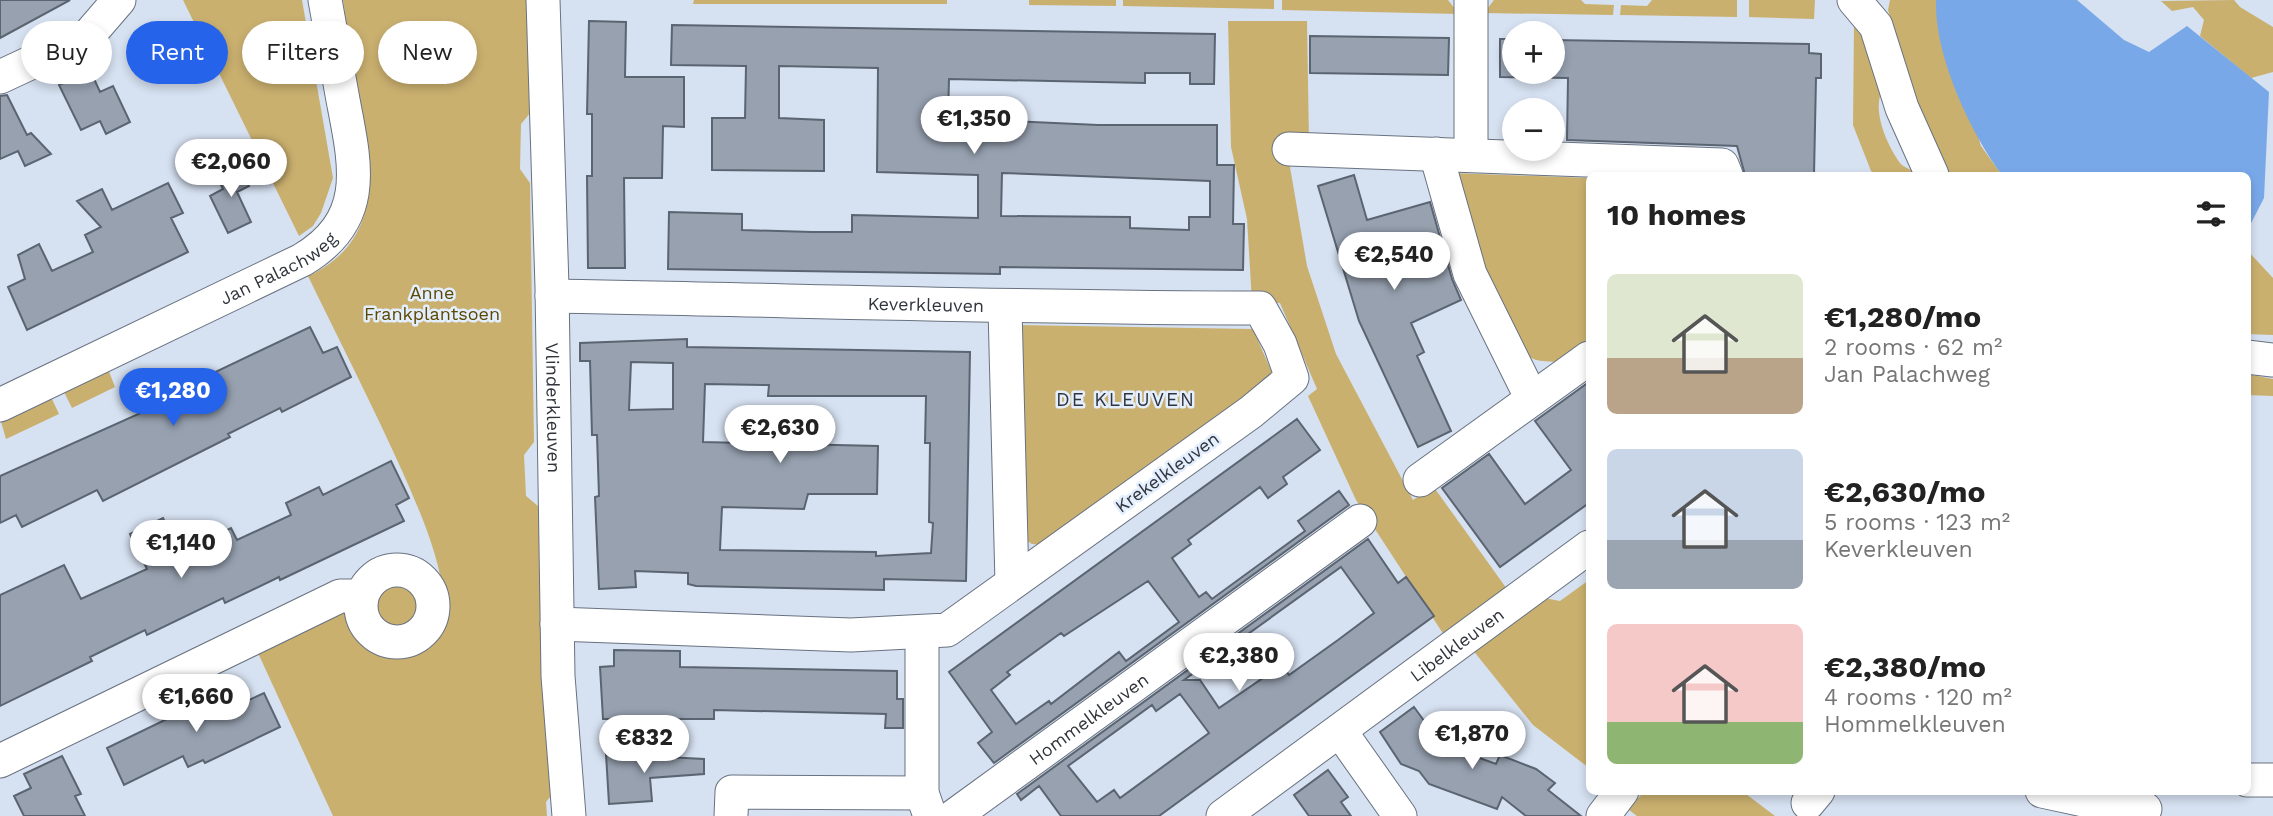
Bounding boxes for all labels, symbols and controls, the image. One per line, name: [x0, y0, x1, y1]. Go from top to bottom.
chip: Buy: [21, 21, 112, 84]
chip: Rent: [126, 21, 228, 84]
chip: Filters: [242, 21, 364, 84]
chip: New: [378, 21, 477, 84]
map controls: [1502, 21, 1565, 161]
button: +: [1502, 21, 1565, 84]
pin: €1,350: [917, 96, 1031, 156]
button: −: [1502, 98, 1565, 161]
text: €1,350: [937, 105, 1011, 132]
pin: €2,060: [174, 140, 288, 199]
text: €2,060: [191, 148, 271, 175]
icon: filters: [2192, 195, 2230, 233]
text: 10 homes: [1607, 197, 1746, 232]
street label: Jan Palachweg: [216, 227, 341, 308]
pin: €2,540: [1337, 232, 1451, 292]
text: €2,540: [1354, 241, 1434, 268]
park label: Anne Frankplantsoen: [364, 282, 500, 324]
street label: Keverkleuven: [867, 292, 984, 316]
text: €1,280/mo: [1824, 299, 1981, 334]
icon: home: [1663, 302, 1747, 386]
text: 2 rooms · 62 m²: [1824, 334, 2002, 361]
street label: Vlinderkleuven: [542, 343, 565, 473]
text: Jan Palachweg: [1824, 361, 1990, 388]
pin: €1,280: [116, 368, 230, 428]
text: €1,280: [135, 377, 211, 404]
district label: DE KLEUVEN: [1056, 388, 1196, 411]
pin: €2,630: [723, 406, 837, 465]
text: €2,630: [740, 414, 820, 441]
street label: Krekelkleuven: [1111, 427, 1223, 517]
text: €2,630/mo: [1824, 474, 1986, 509]
icon: home: [1663, 477, 1747, 561]
text: 5 rooms · 123 m²: [1824, 509, 2010, 536]
pin: €1,140: [124, 520, 238, 580]
text: €1,140: [146, 529, 216, 556]
text: Keverkleuven: [1824, 536, 1973, 563]
street label: Libelkleuven: [1406, 603, 1508, 686]
pin: €2,380: [1182, 634, 1296, 693]
text: €2,380: [1199, 642, 1279, 669]
text: €2,380/mo: [1824, 649, 1986, 684]
icon: home: [1663, 652, 1747, 736]
street label: Hommelkleuven: [1025, 668, 1152, 769]
pin: €1,660: [139, 674, 253, 734]
text: €1,660: [158, 683, 234, 710]
text: 4 rooms · 120 m²: [1824, 684, 2012, 711]
text: Hommelkleuven: [1824, 711, 2006, 738]
pin: €1,870: [1415, 712, 1529, 771]
pin: €832: [603, 716, 685, 775]
text: €1,870: [1435, 720, 1509, 747]
text: €832: [615, 724, 673, 751]

